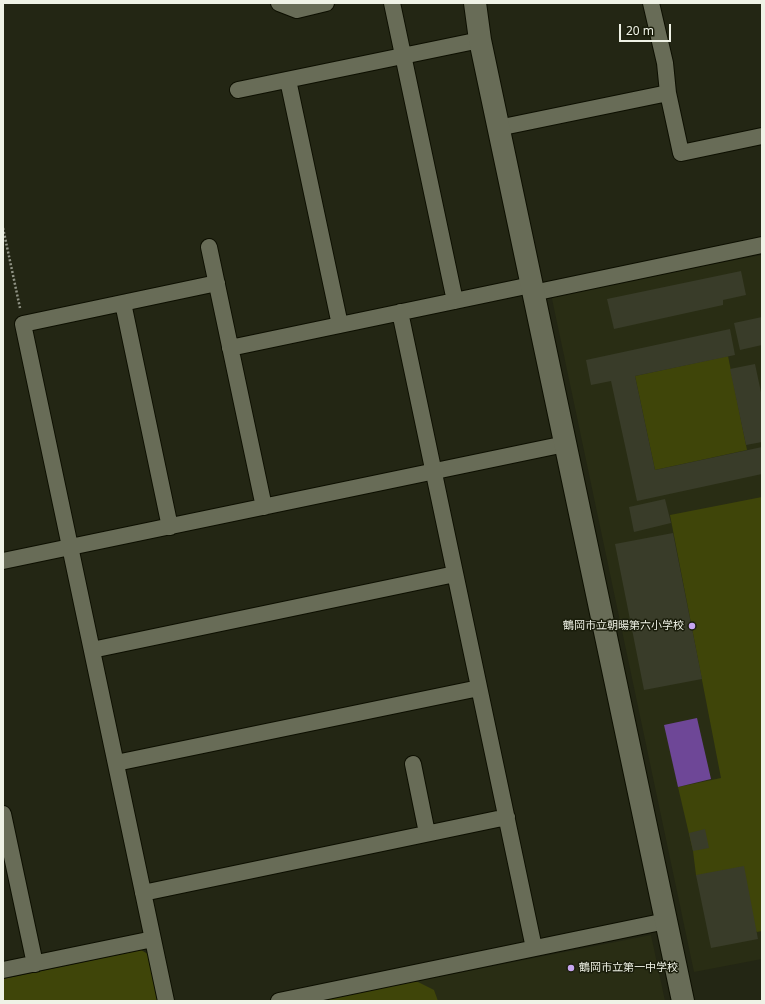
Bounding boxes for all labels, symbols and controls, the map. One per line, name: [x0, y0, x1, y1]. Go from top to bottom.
scale bar: [621, 16, 673, 42]
text: 20 m: [626, 22, 654, 39]
place label: 鶴岡市立朝暘第六小学校: [563, 619, 684, 633]
marker: 鶴岡市立朝暘第六小学校: [687, 621, 697, 631]
place label: 鶴岡市立第一中学校: [579, 961, 678, 975]
marker: 鶴岡市立第一中学校: [566, 963, 576, 973]

